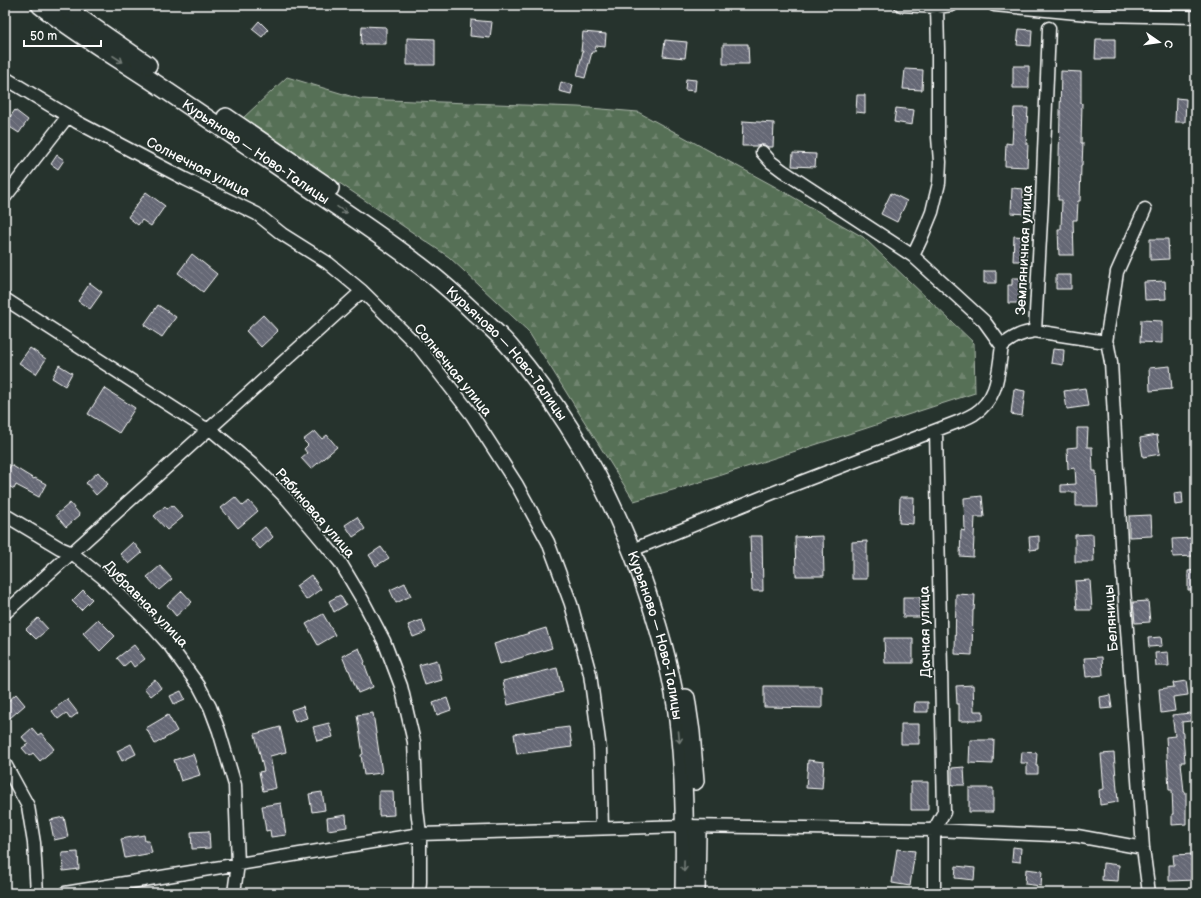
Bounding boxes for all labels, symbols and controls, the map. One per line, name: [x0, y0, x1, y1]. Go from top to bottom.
scale bar: [24, 22, 101, 48]
north arrow: [1139, 22, 1179, 62]
text: 50 m: [30, 29, 57, 44]
text: С: [1161, 39, 1175, 50]
one-way arrow: [113, 55, 124, 64]
street label: Курьяново — Ново-Талицы: [179, 95, 333, 208]
street label: Солнечная улица: [143, 134, 253, 201]
street label: Земляничная улица: [1012, 184, 1036, 316]
one-way arrow: [337, 206, 348, 214]
street label: Курьяново — Ново-Талицы: [443, 282, 571, 424]
street label: Солнечная улица: [411, 320, 496, 420]
street label: Рябиновая улица: [271, 465, 359, 562]
street label: Курьяново — Ново-Талицы: [624, 548, 686, 721]
street label: Дубравная улица: [100, 557, 192, 651]
street label: Беляницы: [1100, 584, 1122, 652]
street label: Дачная улица: [916, 585, 934, 678]
one-way arrow: [676, 730, 683, 743]
one-way arrow: [680, 859, 688, 872]

